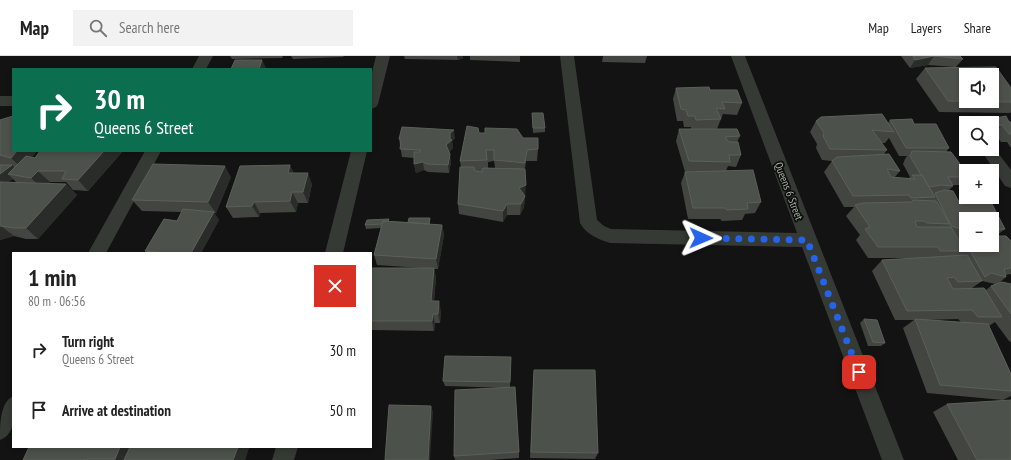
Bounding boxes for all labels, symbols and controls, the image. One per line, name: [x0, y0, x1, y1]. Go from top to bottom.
search box: [73, 10, 353, 46]
text: Map: [20, 16, 49, 40]
icon: search: [87, 17, 109, 39]
text: Search here: [119, 18, 180, 37]
text: Map: [868, 19, 889, 37]
text: Layers: [911, 19, 942, 37]
text: Share: [964, 19, 991, 37]
map controls: [959, 68, 999, 252]
button: sound: [959, 68, 999, 108]
text: 30 m: [94, 80, 145, 117]
icon: right: [28, 84, 80, 136]
text: Queens 6 Street: [94, 116, 193, 139]
button: search: [959, 116, 999, 156]
street label: Queens 6 Street: [772, 160, 806, 222]
button: +: [959, 164, 999, 204]
button: −: [959, 212, 999, 252]
position arrow: [680, 217, 722, 259]
text: 1 min: [28, 262, 76, 293]
button: close: [314, 265, 356, 307]
text: 80 m · 06:56: [28, 293, 85, 310]
text: Turn right: [62, 332, 114, 351]
icon: right: [28, 339, 50, 361]
text: 30 m: [330, 341, 356, 360]
text: Queens 6 Street: [62, 351, 134, 368]
pin: [842, 355, 876, 389]
icon: arrive: [848, 361, 870, 383]
icon: arrive: [28, 399, 50, 421]
text: Arrive at destination: [62, 401, 171, 420]
text: 50 m: [330, 401, 356, 420]

